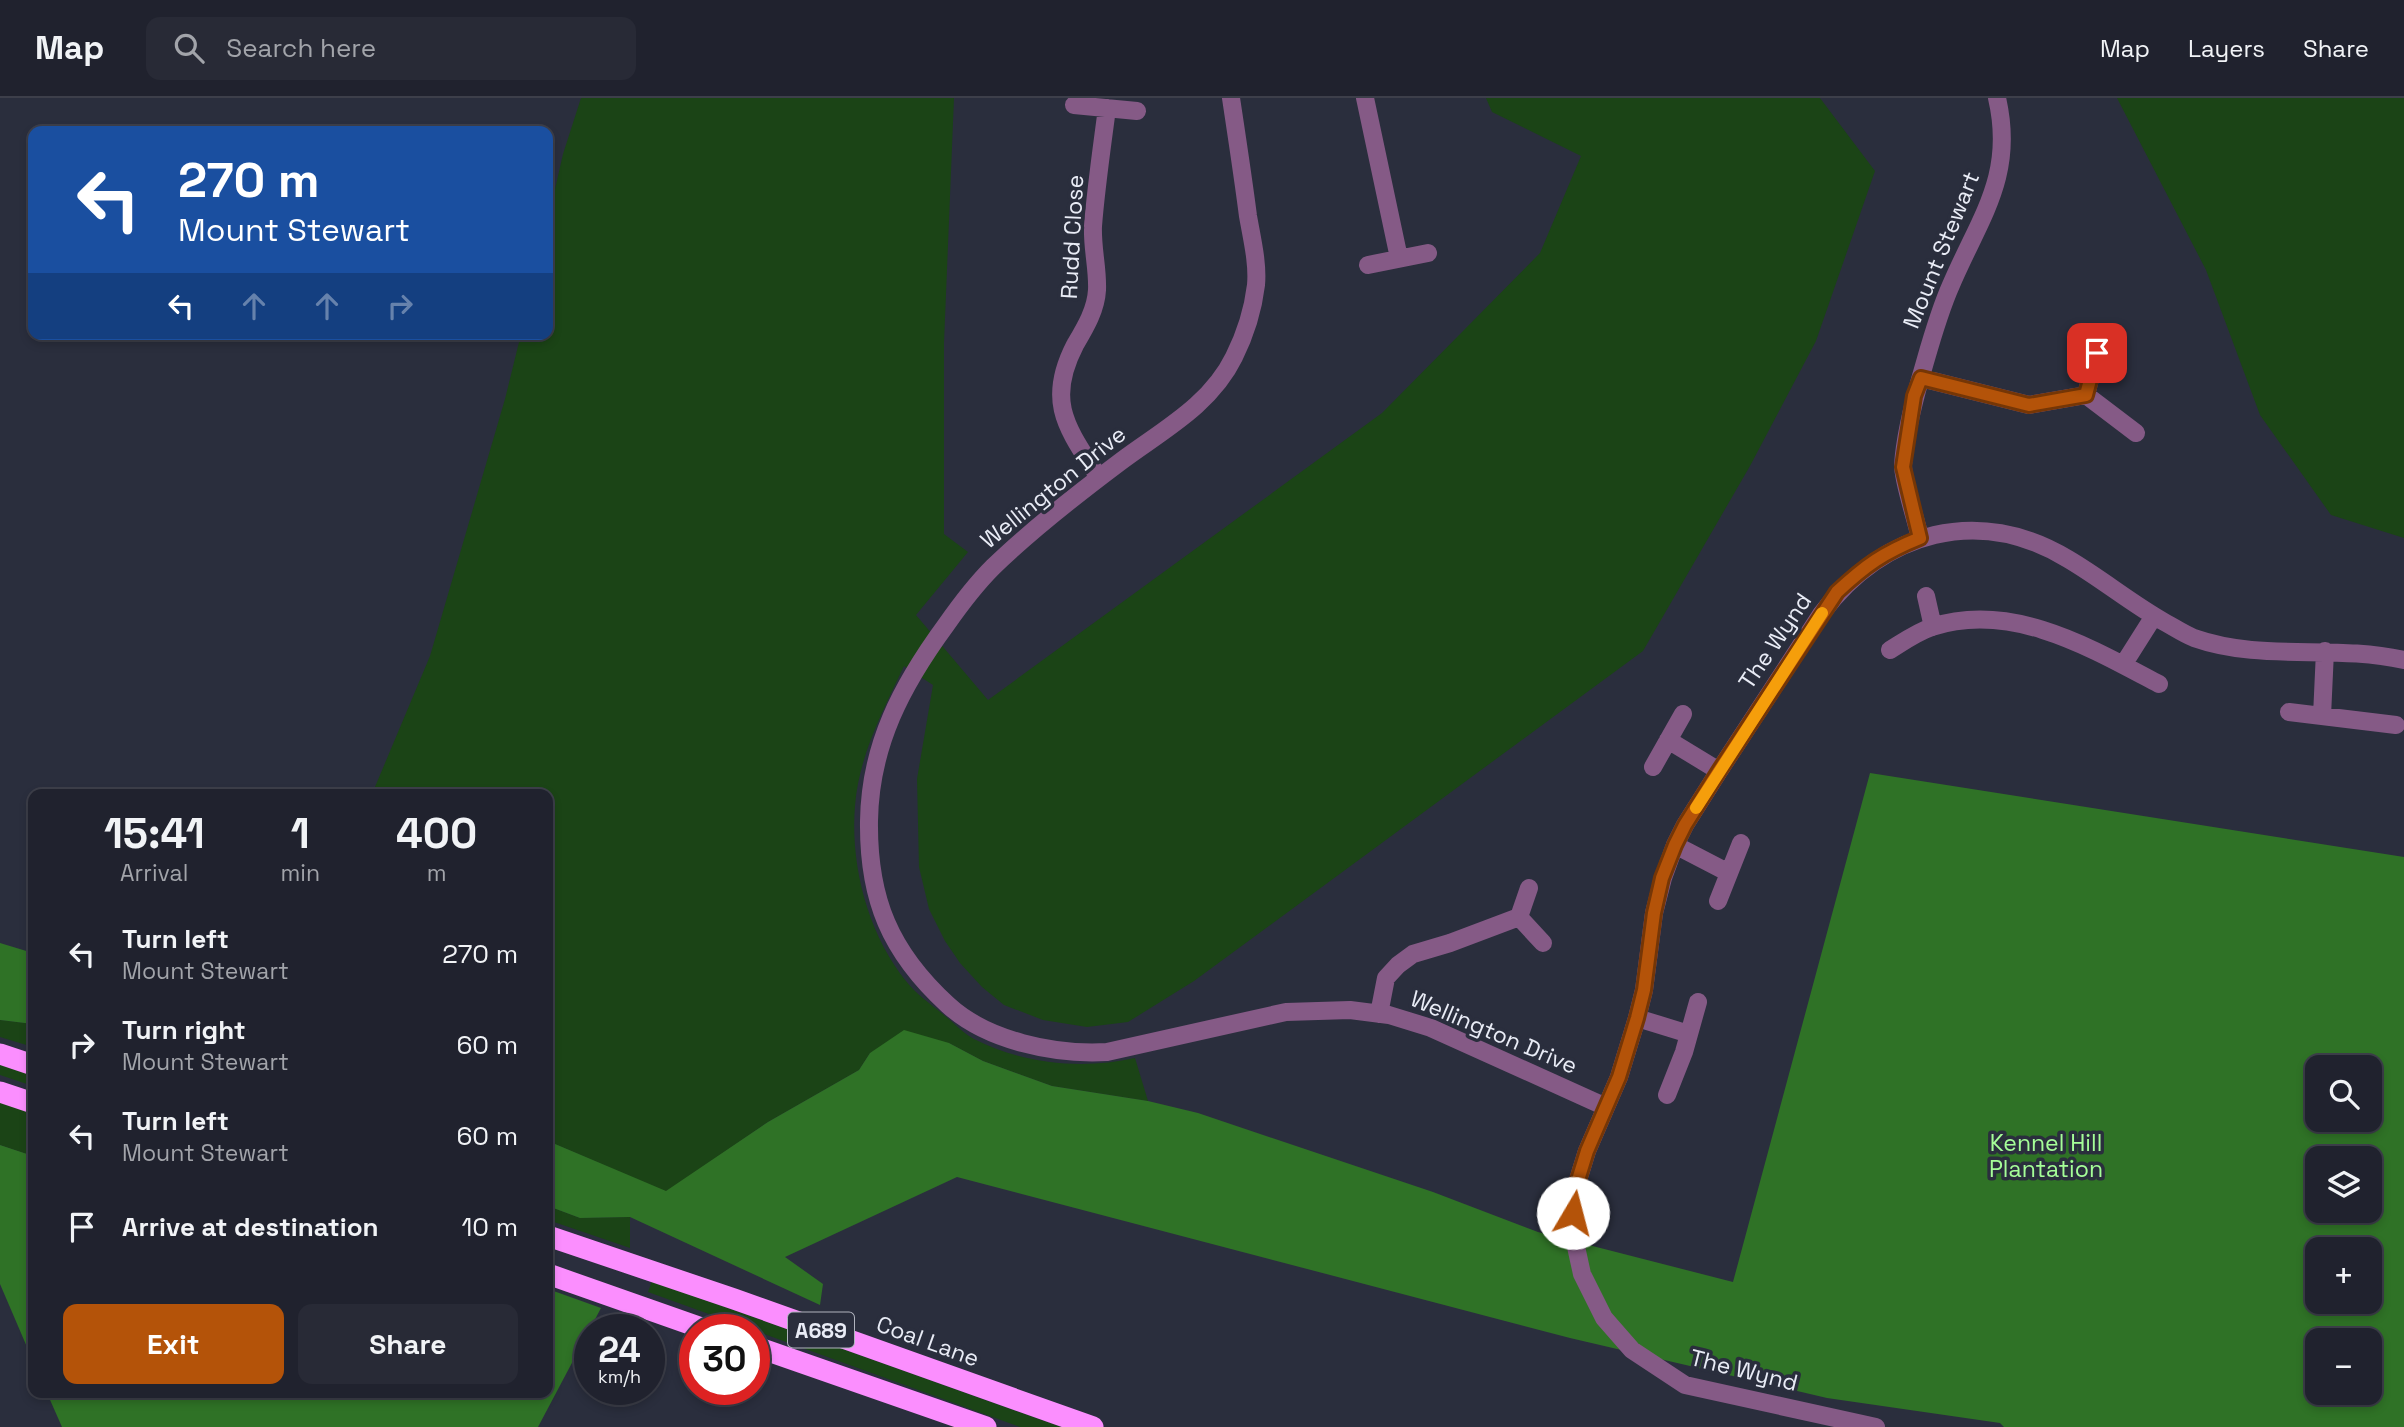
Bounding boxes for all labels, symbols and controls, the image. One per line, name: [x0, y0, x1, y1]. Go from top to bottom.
search box: [146, 17, 636, 80]
text: Map: [35, 27, 104, 69]
icon: search: [170, 29, 208, 67]
text: Search here: [226, 31, 376, 65]
text: Map: [2100, 33, 2150, 64]
text: Layers: [2188, 33, 2265, 64]
text: Share: [2303, 33, 2369, 64]
text: 270 m: [178, 149, 320, 211]
icon: left: [63, 154, 154, 245]
street label: Mount Stewart: [1896, 167, 1986, 333]
street label: Rudd Close: [1054, 174, 1090, 300]
text: Mount Stewart: [178, 210, 410, 250]
icon: left: [162, 287, 200, 325]
icon: ahead: [235, 287, 273, 325]
icon: ahead: [308, 287, 346, 325]
icon: right: [381, 287, 419, 325]
pin: [2067, 323, 2127, 383]
icon: arrive: [2078, 334, 2116, 372]
street label: Wellington Drive: [974, 419, 1132, 555]
street label: The Wynd: [1732, 587, 1818, 695]
text: 15:41: [104, 807, 205, 860]
text: 1: [291, 807, 310, 860]
text: 400: [396, 807, 477, 860]
text: Arrival: [120, 858, 188, 888]
text: min: [281, 858, 320, 888]
text: m: [427, 858, 446, 888]
text: Turn left: [122, 922, 229, 956]
icon: left: [63, 935, 101, 973]
text: 270 m: [442, 937, 518, 971]
text: Mount Stewart: [122, 956, 289, 986]
street label: Wellington Drive: [1406, 983, 1582, 1081]
text: Turn right: [122, 1013, 246, 1047]
icon: right: [63, 1026, 101, 1064]
text: 60 m: [456, 1028, 518, 1062]
text: Mount Stewart: [122, 1047, 289, 1077]
map controls: [2305, 1055, 2382, 1405]
button: search: [2305, 1055, 2382, 1132]
text: Turn left: [122, 1104, 229, 1138]
icon: left: [63, 1117, 101, 1155]
text: 60 m: [456, 1119, 518, 1153]
park label: Kennel Hill Plantation: [1989, 1128, 2103, 1184]
text: Mount Stewart: [122, 1138, 289, 1168]
button: layers: [2305, 1146, 2382, 1223]
position arrow: [1536, 1176, 1610, 1250]
icon: arrive: [63, 1208, 101, 1246]
text: Arrive at destination: [122, 1210, 379, 1244]
text: 10 m: [461, 1210, 518, 1244]
button: +: [2305, 1237, 2382, 1314]
button: Exit: [63, 1304, 284, 1384]
button: Share: [298, 1304, 518, 1384]
street label: Coal Lane: [872, 1309, 984, 1373]
road number: A689: [788, 1312, 854, 1348]
speed limit sign: 30: [679, 1314, 770, 1405]
text: 24: [598, 1328, 641, 1372]
button: −: [2305, 1328, 2382, 1405]
street label: The Wynd: [1687, 1342, 1801, 1398]
text: km/h: [598, 1365, 641, 1388]

